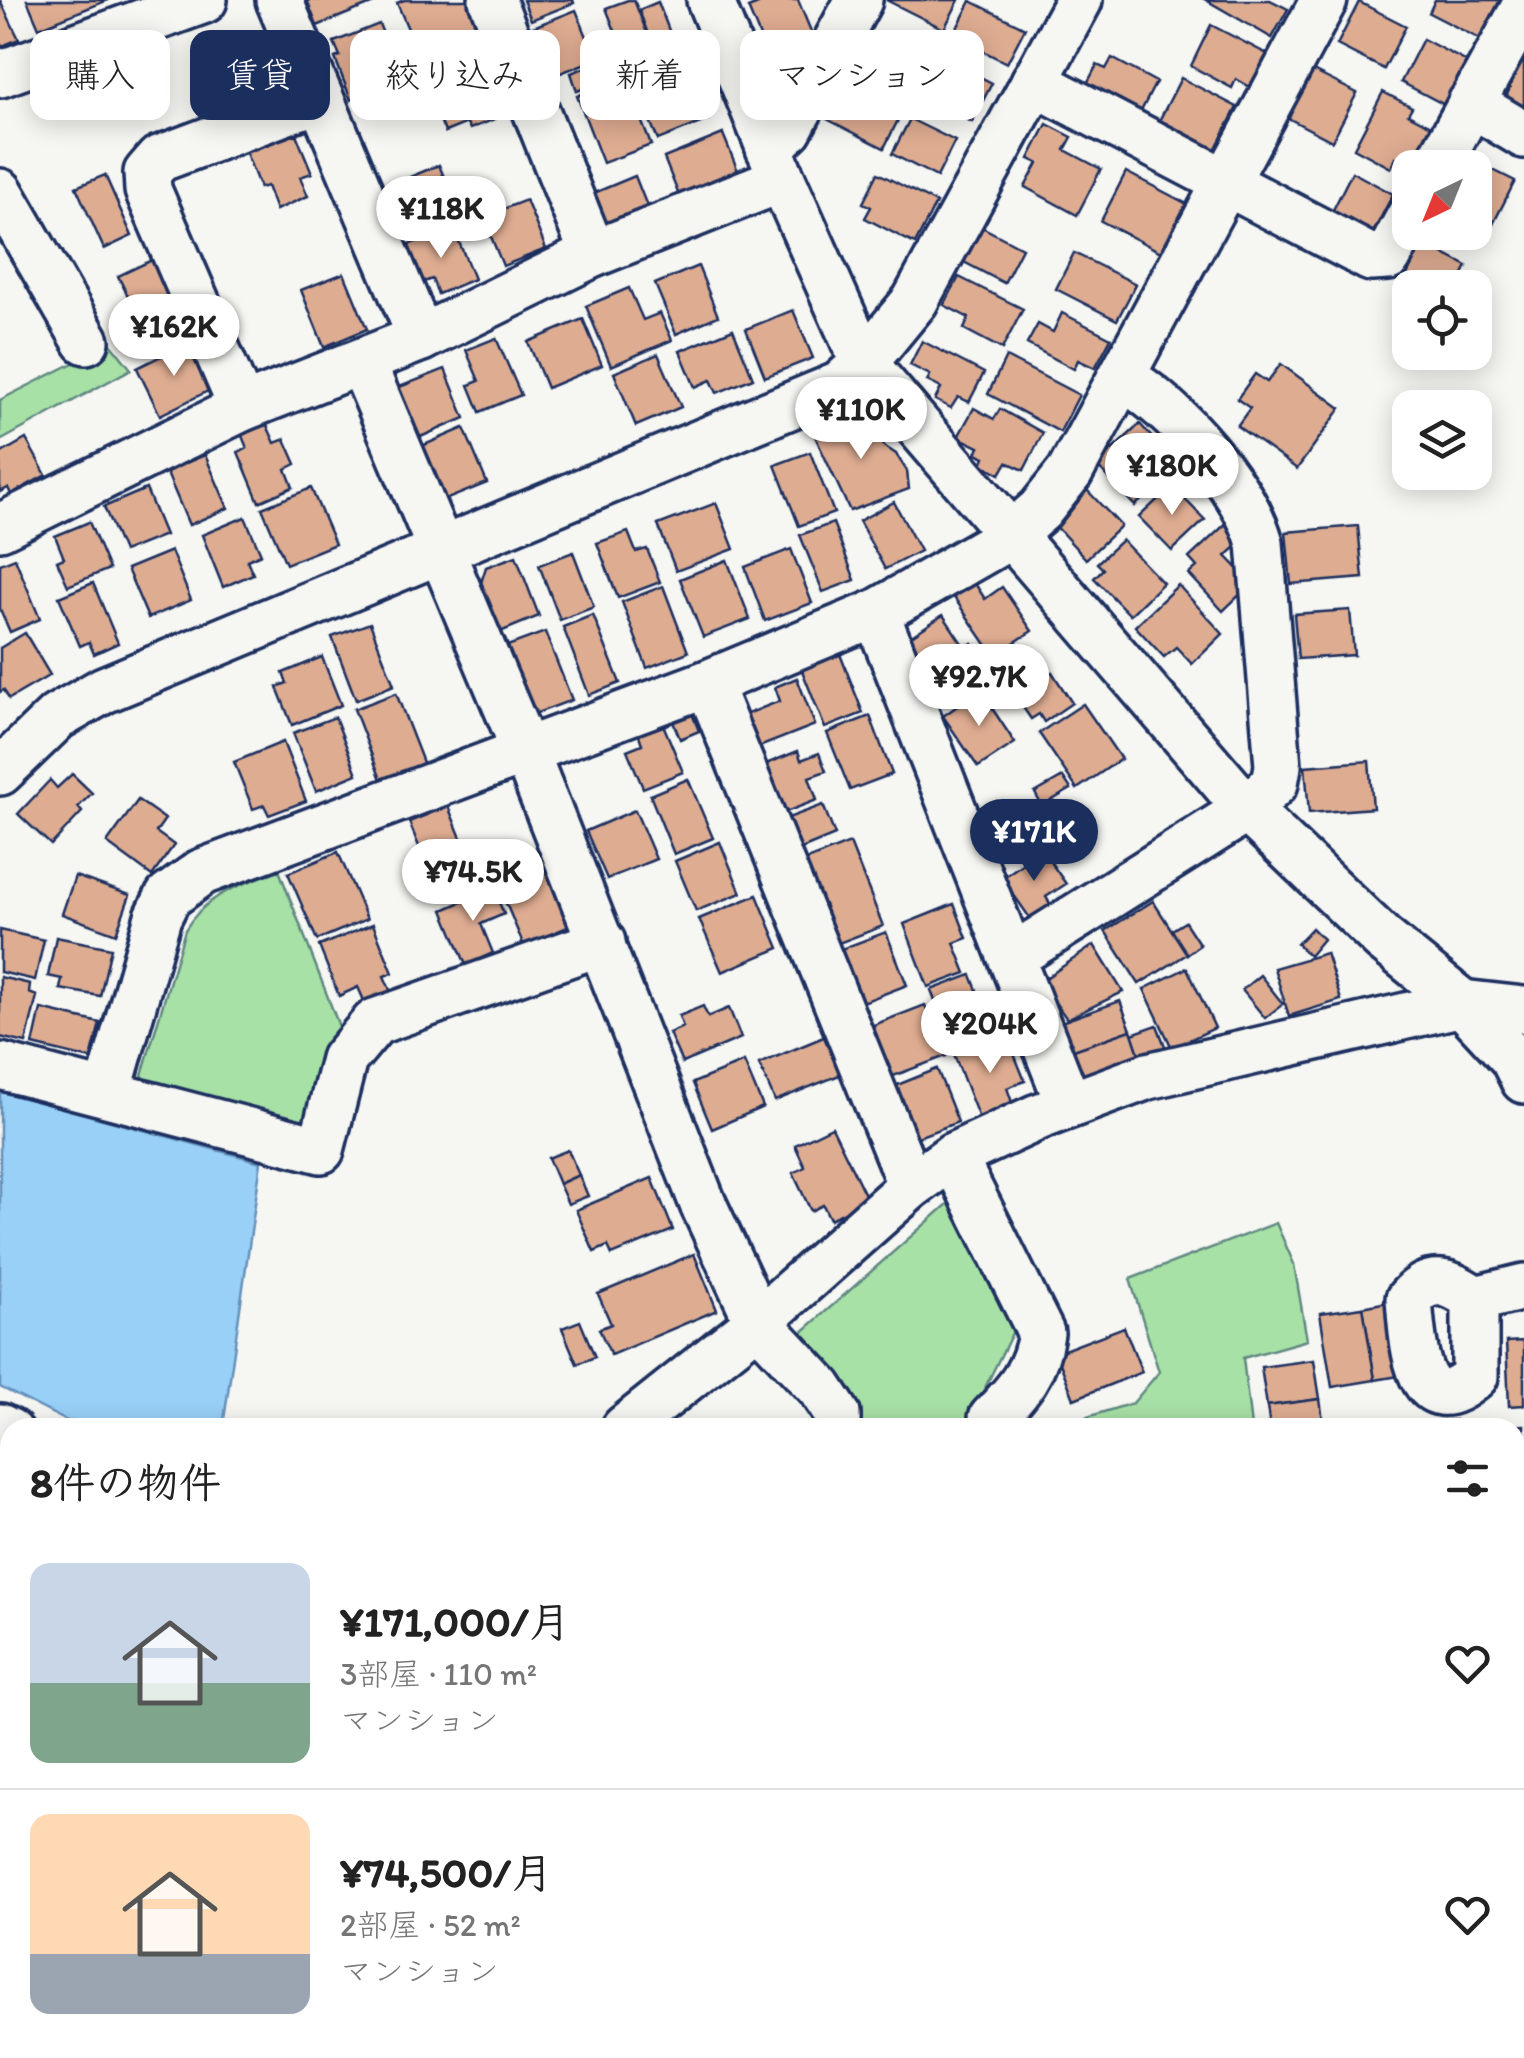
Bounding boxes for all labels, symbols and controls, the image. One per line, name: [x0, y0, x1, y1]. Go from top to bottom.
chip: 購入: [30, 30, 170, 120]
chip: 賃貸: [190, 30, 330, 120]
chip: 絞り込み: [350, 30, 560, 120]
chip: 新着: [580, 30, 720, 120]
chip: マンション: [740, 30, 984, 120]
north arrow: [1392, 150, 1492, 250]
map controls: [1392, 150, 1492, 490]
pin: ¥118K: [371, 176, 511, 261]
text: ¥118K: [398, 189, 484, 227]
button: locate: [1392, 270, 1492, 370]
pin: ¥162K: [104, 294, 244, 379]
text: ¥162K: [131, 307, 217, 345]
pin: ¥110K: [791, 377, 931, 462]
text: ¥110K: [817, 390, 905, 428]
button: layers: [1392, 390, 1492, 490]
pin: ¥180K: [1102, 433, 1242, 518]
text: ¥180K: [1127, 446, 1217, 484]
pin: ¥92.7K: [898, 644, 1060, 729]
text: ¥92.7K: [931, 657, 1027, 695]
pin: ¥171K: [964, 799, 1104, 884]
text: ¥171K: [992, 812, 1076, 850]
pin: ¥74.5K: [392, 839, 554, 924]
text: ¥74.5K: [424, 852, 522, 890]
pin: ¥204K: [920, 991, 1060, 1076]
text: ¥204K: [943, 1004, 1037, 1042]
icon: filters: [1440, 1451, 1495, 1506]
text: 8件の物件: [30, 1457, 221, 1508]
text: ¥171,000/月: [340, 1596, 571, 1647]
icon: home: [110, 1603, 230, 1723]
icon: heart: [1440, 1636, 1495, 1691]
text: 3部屋 · 110 m²: [340, 1655, 537, 1693]
text: マンション: [340, 1701, 499, 1739]
text: ¥74,500/月: [340, 1847, 553, 1898]
icon: home: [110, 1854, 230, 1974]
icon: heart: [1440, 1887, 1495, 1942]
text: 2部屋 · 52 m²: [340, 1906, 521, 1944]
text: マンション: [340, 1952, 499, 1990]

